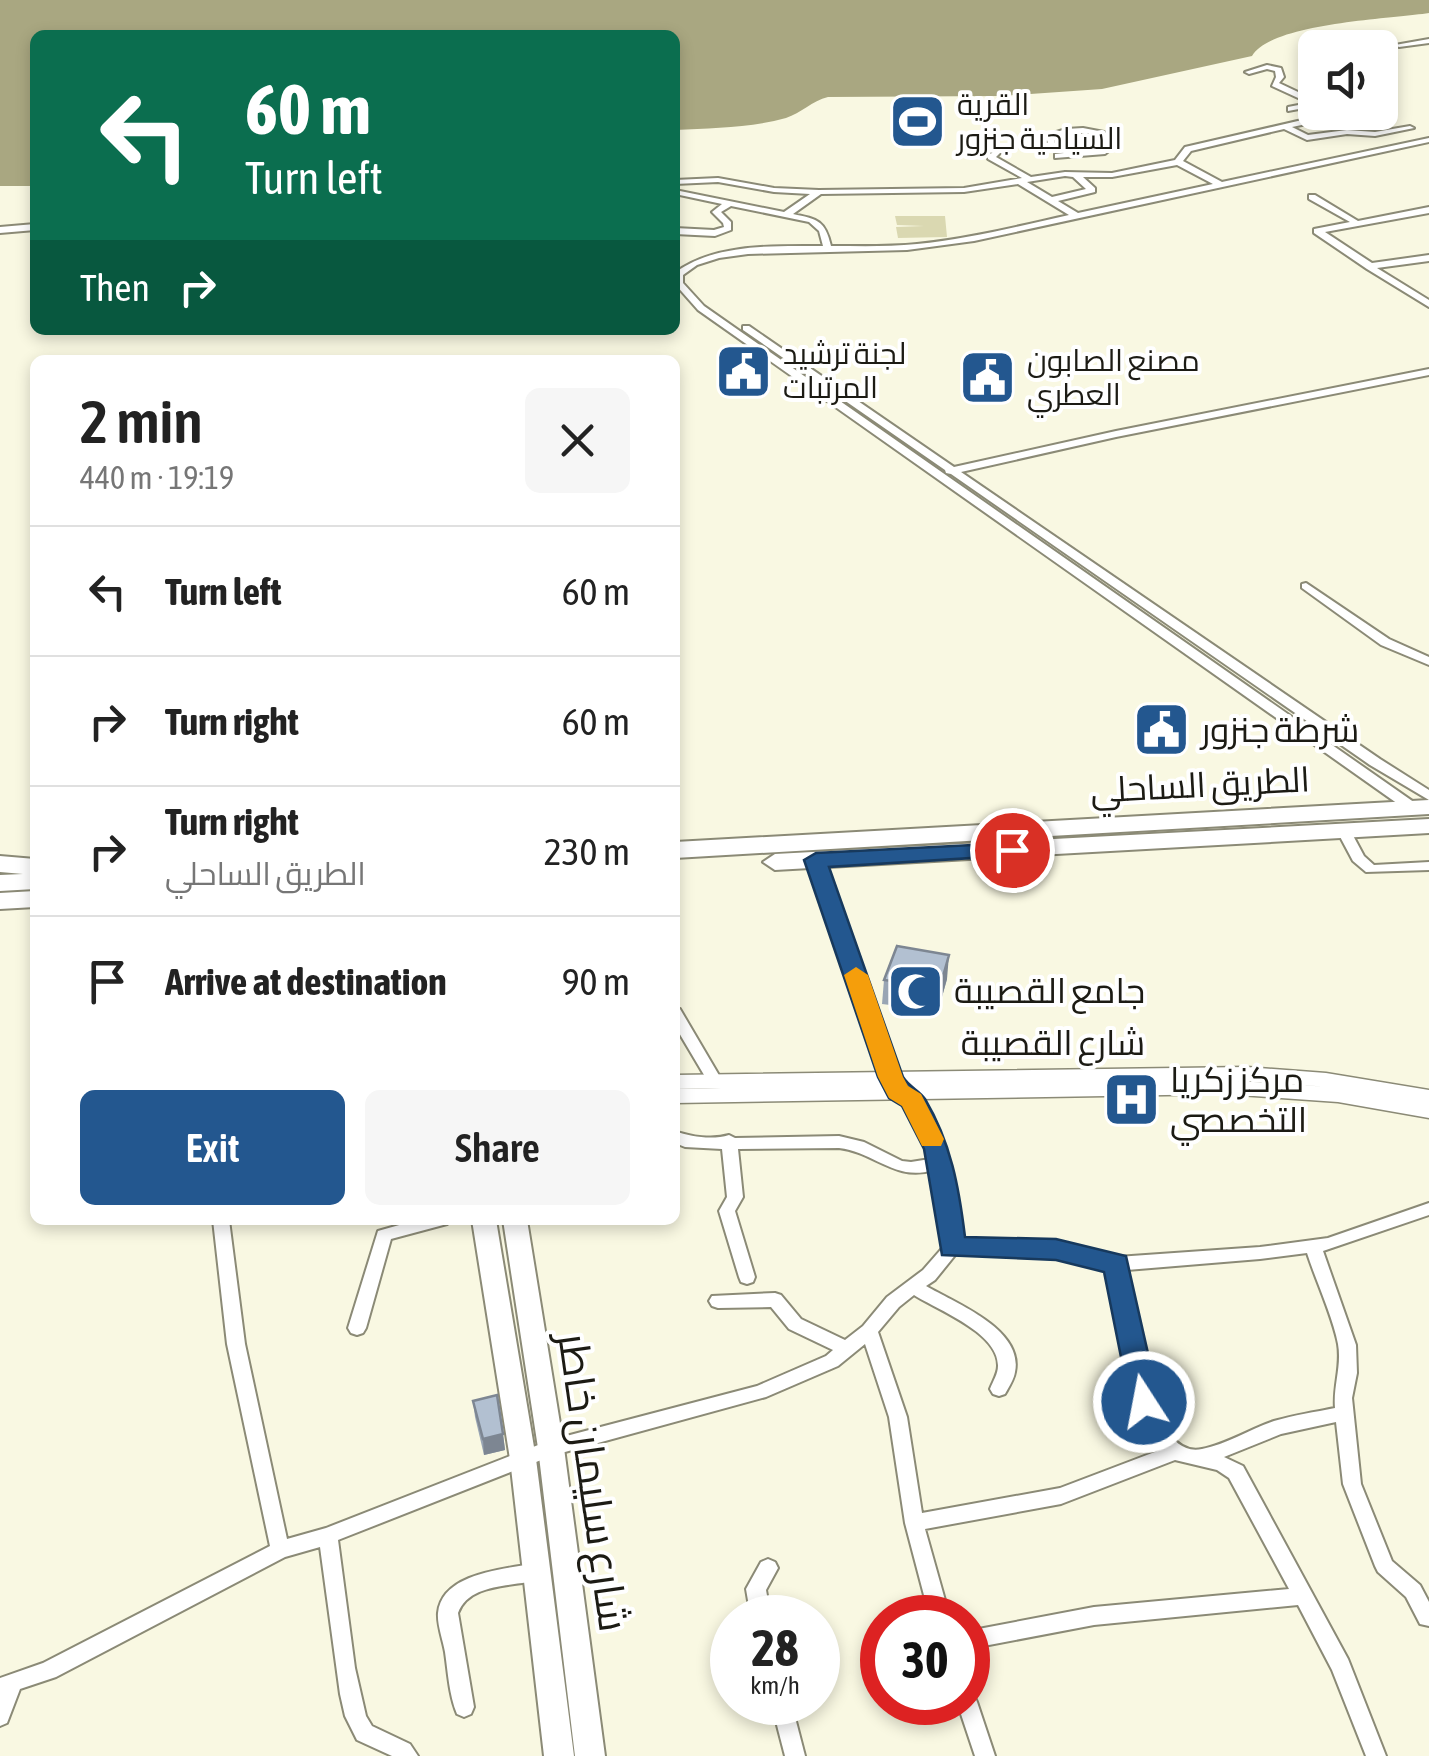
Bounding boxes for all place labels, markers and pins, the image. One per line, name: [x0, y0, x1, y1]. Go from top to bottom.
place label: القرية السياحية جنزور: [955, 87, 1122, 156]
sports icon: القرية السياحية جنزور: [888, 92, 948, 152]
place label: لجنة ترشيد المرتبات: [783, 336, 906, 405]
public building icon: لجنة ترشيد المرتبات: [714, 341, 774, 401]
place label: مصنع الصابون العطري: [1027, 343, 1200, 418]
public building icon: مصنع الصابون العطري: [958, 348, 1018, 408]
public building icon: شرطة جنزور: [1132, 700, 1192, 760]
place label: شرطة جنزور: [1199, 709, 1359, 750]
pin: [970, 808, 1055, 893]
mosque icon: جامع القصيبة: [885, 961, 945, 1021]
place label: جامع القصيبة: [954, 970, 1145, 1014]
place label: مركز زكريا التخصصي: [1170, 1059, 1307, 1146]
hospital icon: مركز زكريا التخصصي: [1101, 1070, 1161, 1130]

